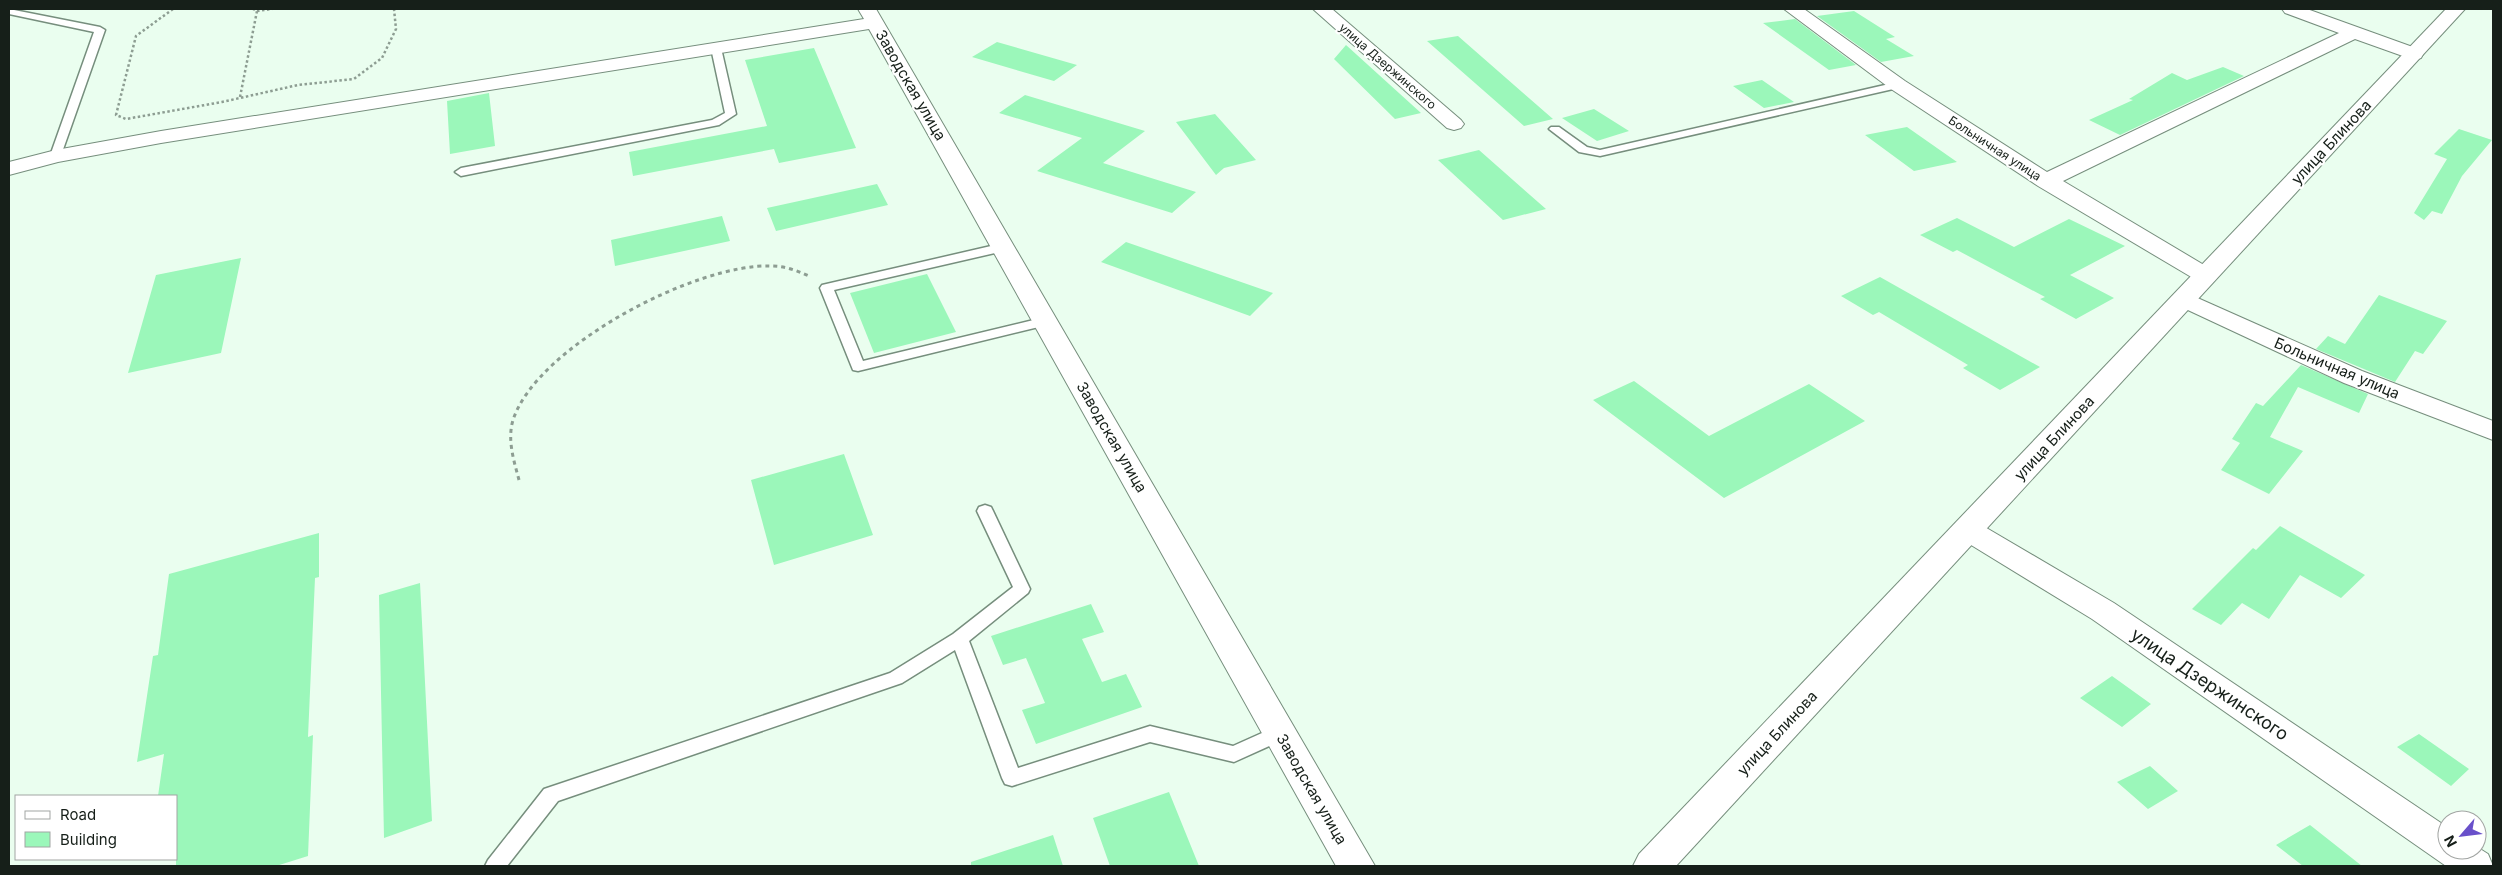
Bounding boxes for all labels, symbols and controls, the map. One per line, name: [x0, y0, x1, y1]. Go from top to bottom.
street label: улица Дзержинского: [1336, 20, 1440, 112]
street label: Заводская улица: [872, 26, 950, 144]
street label: улица Блинова: [2287, 96, 2375, 188]
street label: Больничная улица: [1946, 112, 2044, 184]
street label: Больничная улица: [2271, 333, 2403, 403]
street label: Заводская улица: [1073, 378, 1151, 496]
street label: улица Блинова: [2010, 392, 2098, 484]
street label: улица Дзержинского: [2127, 623, 2293, 745]
street label: улица Блинова: [1733, 687, 1821, 779]
street label: Заводская улица: [1273, 730, 1351, 848]
legend: [15, 795, 178, 860]
text: Road: [60, 805, 96, 824]
north arrow: [2437, 810, 2487, 860]
text: Building: [60, 830, 117, 849]
text: N: [2440, 833, 2460, 850]

